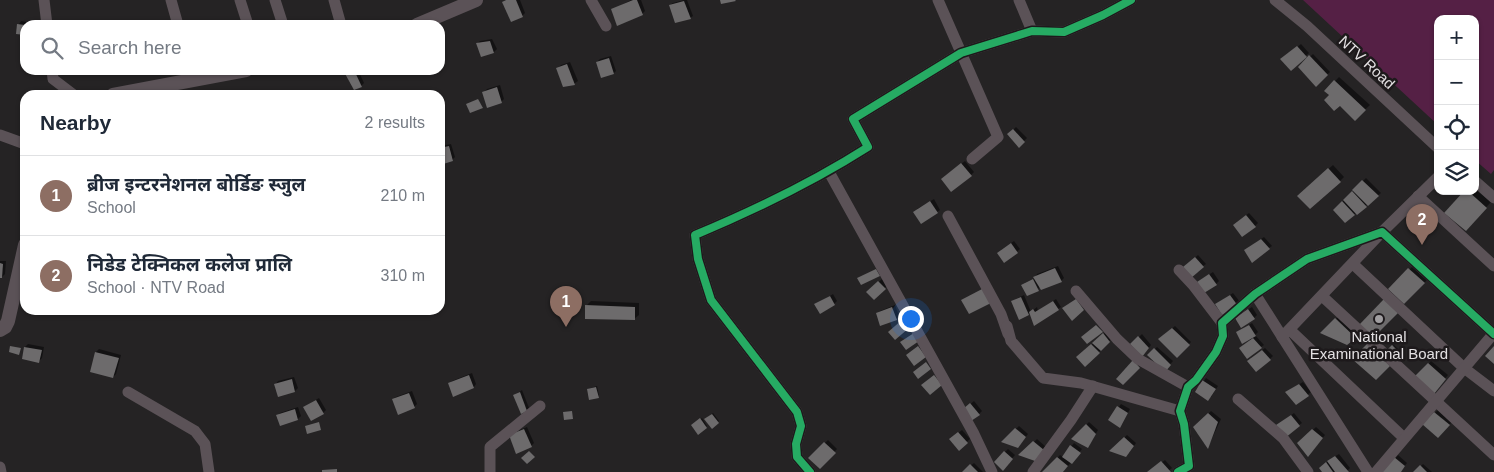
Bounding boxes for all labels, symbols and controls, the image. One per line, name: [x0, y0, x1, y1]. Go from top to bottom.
map controls: [1434, 15, 1479, 195]
button: +: [1434, 15, 1479, 60]
search box: [20, 20, 445, 75]
street label: NTV Road: [1336, 32, 1398, 92]
icon: search: [38, 34, 66, 62]
text: Search here: [78, 37, 182, 58]
button: −: [1434, 60, 1479, 105]
button: locate: [1434, 105, 1479, 150]
text: Nearby: [40, 111, 111, 134]
text: 2 results: [365, 114, 425, 131]
button: layers: [1434, 150, 1479, 195]
text: ब्रीज इन्टरनेशनल बोर्डिङ स्जुल: [87, 174, 306, 195]
text: 1: [52, 187, 60, 204]
text: 210 m: [381, 187, 425, 204]
text: School: [87, 199, 136, 216]
pin: 2: [1406, 204, 1438, 245]
text: निडेड टेक्निकल कलेज प्रालि: [87, 254, 292, 275]
text: 2: [52, 267, 60, 284]
text: 310 m: [381, 267, 425, 284]
text: School · NTV Road: [87, 279, 225, 296]
pin: 1: [550, 286, 582, 327]
your location: [898, 306, 924, 332]
marker: National Examinational Board: [1373, 313, 1385, 325]
place label: National Examinational Board: [1310, 328, 1448, 362]

